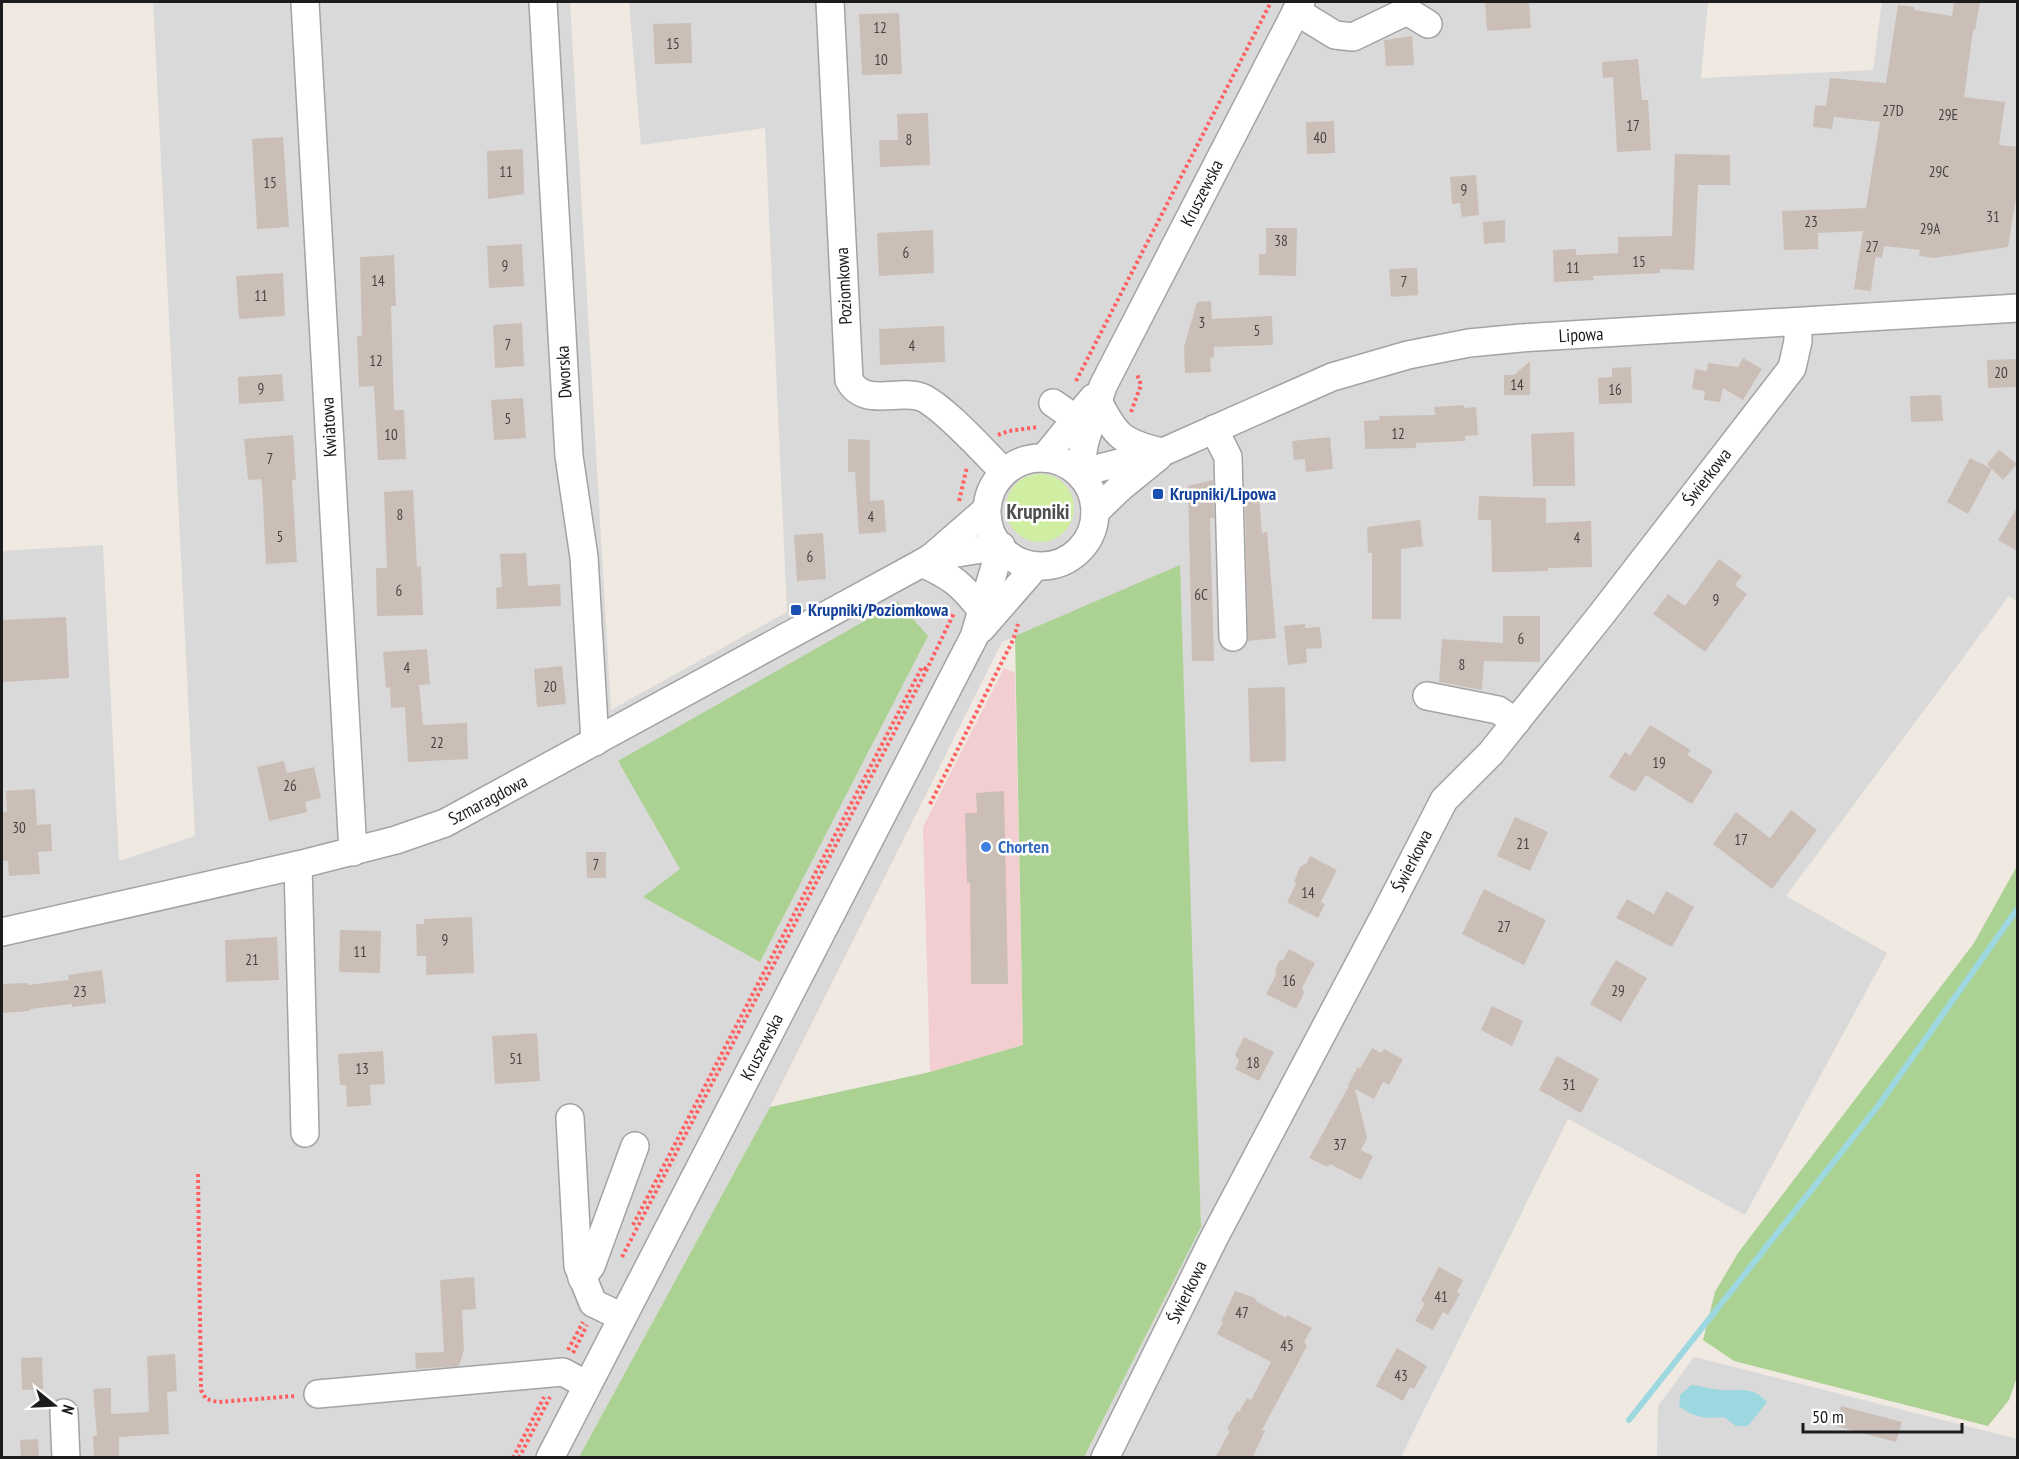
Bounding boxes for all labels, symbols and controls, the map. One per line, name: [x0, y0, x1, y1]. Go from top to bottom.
house number: 12: [873, 18, 887, 37]
house number: 15: [666, 34, 680, 53]
house number: 10: [874, 50, 888, 69]
house number: 27D: [1882, 101, 1904, 120]
house number: 29E: [1938, 105, 1958, 124]
house number: 17: [1626, 116, 1640, 135]
house number: 40: [1313, 128, 1327, 147]
house number: 8: [906, 130, 912, 149]
street label: Kruszewska: [1175, 156, 1228, 230]
house number: 11: [499, 162, 513, 181]
house number: 29C: [1929, 162, 1949, 181]
house number: 15: [263, 173, 277, 192]
house number: 9: [1461, 180, 1467, 199]
house number: 31: [1986, 207, 2000, 226]
house number: 23: [1804, 212, 1818, 231]
house number: 29A: [1920, 219, 1941, 238]
house number: 38: [1274, 231, 1288, 250]
house number: 27: [1865, 237, 1879, 256]
house number: 6: [903, 243, 910, 262]
street label: Poziomkowa: [830, 247, 857, 325]
house number: 15: [1632, 252, 1646, 271]
house number: 9: [502, 256, 508, 275]
house number: 11: [1566, 258, 1580, 277]
house number: 14: [371, 271, 385, 290]
house number: 7: [1401, 272, 1407, 291]
house number: 11: [254, 286, 268, 305]
house number: 3: [1199, 313, 1205, 332]
house number: 5: [1254, 321, 1260, 340]
street label: Lipowa: [1558, 322, 1604, 347]
house number: 7: [505, 335, 511, 354]
house number: 4: [909, 336, 916, 355]
street label: Dworska: [551, 345, 576, 399]
house number: 12: [369, 351, 383, 370]
house number: 20: [1994, 363, 2008, 382]
house number: 14: [1510, 375, 1524, 394]
house number: 9: [258, 379, 264, 398]
house number: 16: [1608, 380, 1622, 399]
street label: Kwiatowa: [315, 396, 342, 458]
house number: 5: [505, 409, 511, 428]
house number: 12: [1391, 424, 1405, 443]
house number: 10: [384, 425, 398, 444]
street label: Świerkowa: [1677, 443, 1736, 510]
house number: 7: [267, 449, 273, 468]
place label: Krupniki/Lipowa: [1170, 482, 1276, 505]
marker: Krupniki/Lipowa: [1151, 487, 1165, 501]
district label: Krupniki: [1006, 498, 1070, 525]
house number: 8: [397, 505, 403, 524]
house number: 4: [868, 507, 875, 526]
house number: 5: [277, 527, 283, 546]
house number: 4: [1574, 528, 1581, 547]
house number: 6: [807, 547, 814, 566]
house number: 6: [396, 581, 403, 600]
house number: 6C: [1194, 585, 1208, 604]
house number: 9: [1713, 590, 1719, 609]
place label: Krupniki/Poziomkowa: [808, 598, 948, 621]
marker: Krupniki/Poziomkowa: [789, 603, 803, 617]
house number: 6: [1518, 629, 1525, 648]
house number: 8: [1459, 655, 1465, 674]
house number: 4: [404, 658, 411, 677]
house number: 20: [543, 677, 557, 696]
house number: 22: [430, 733, 444, 752]
house number: 19: [1652, 753, 1666, 772]
street label: Szmaragdowa: [444, 769, 531, 830]
house number: 26: [283, 776, 297, 795]
house number: 30: [12, 818, 26, 837]
street label: Świerkowa: [1386, 826, 1437, 896]
house number: 17: [1734, 830, 1748, 849]
house number: 21: [1516, 834, 1530, 853]
place label: Chorten: [998, 835, 1049, 858]
marker: Chorten: [979, 840, 993, 854]
house number: 7: [593, 855, 599, 874]
house number: 14: [1301, 883, 1315, 902]
house number: 27: [1497, 917, 1511, 936]
house number: 9: [442, 930, 448, 949]
house number: 11: [353, 942, 367, 961]
house number: 21: [245, 950, 259, 969]
house number: 16: [1282, 971, 1296, 990]
house number: 29: [1611, 981, 1625, 1000]
house number: 23: [73, 982, 87, 1001]
street label: Kruszewska: [735, 1010, 788, 1084]
house number: 51: [509, 1049, 523, 1068]
house number: 18: [1246, 1053, 1260, 1072]
house number: 13: [355, 1059, 369, 1078]
house number: 31: [1562, 1075, 1576, 1094]
house number: 37: [1333, 1135, 1347, 1154]
street label: Świerkowa: [1162, 1257, 1212, 1327]
house number: 41: [1434, 1287, 1448, 1306]
house number: 47: [1235, 1303, 1249, 1322]
house number: 45: [1280, 1336, 1294, 1355]
house number: 43: [1394, 1366, 1408, 1385]
north arrow: [24, 1375, 84, 1435]
scale bar: [1803, 1396, 1962, 1434]
text: N: [57, 1402, 79, 1417]
text: 50 m: [1812, 1405, 1844, 1428]

